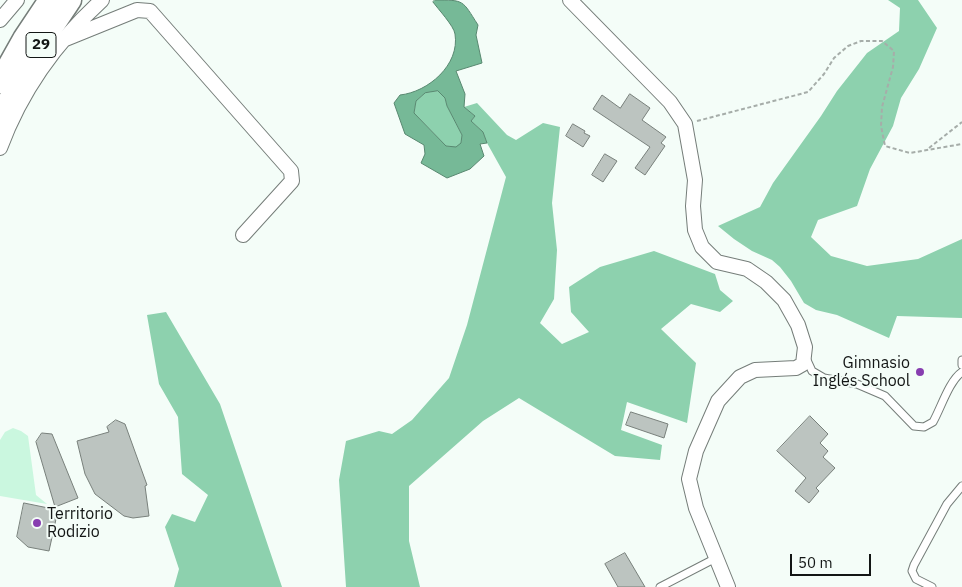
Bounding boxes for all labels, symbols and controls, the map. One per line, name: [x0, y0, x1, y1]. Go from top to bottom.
road number: 29: [26, 32, 56, 58]
place label: Gimnasio Inglés School: [813, 353, 910, 391]
marker: Gimnasio Inglés School: [914, 366, 926, 378]
place label: Territorio Rodizio: [47, 504, 113, 542]
marker: Territorio Rodizio: [31, 517, 43, 529]
scale bar: [792, 544, 873, 576]
text: 50 m: [798, 553, 833, 572]

